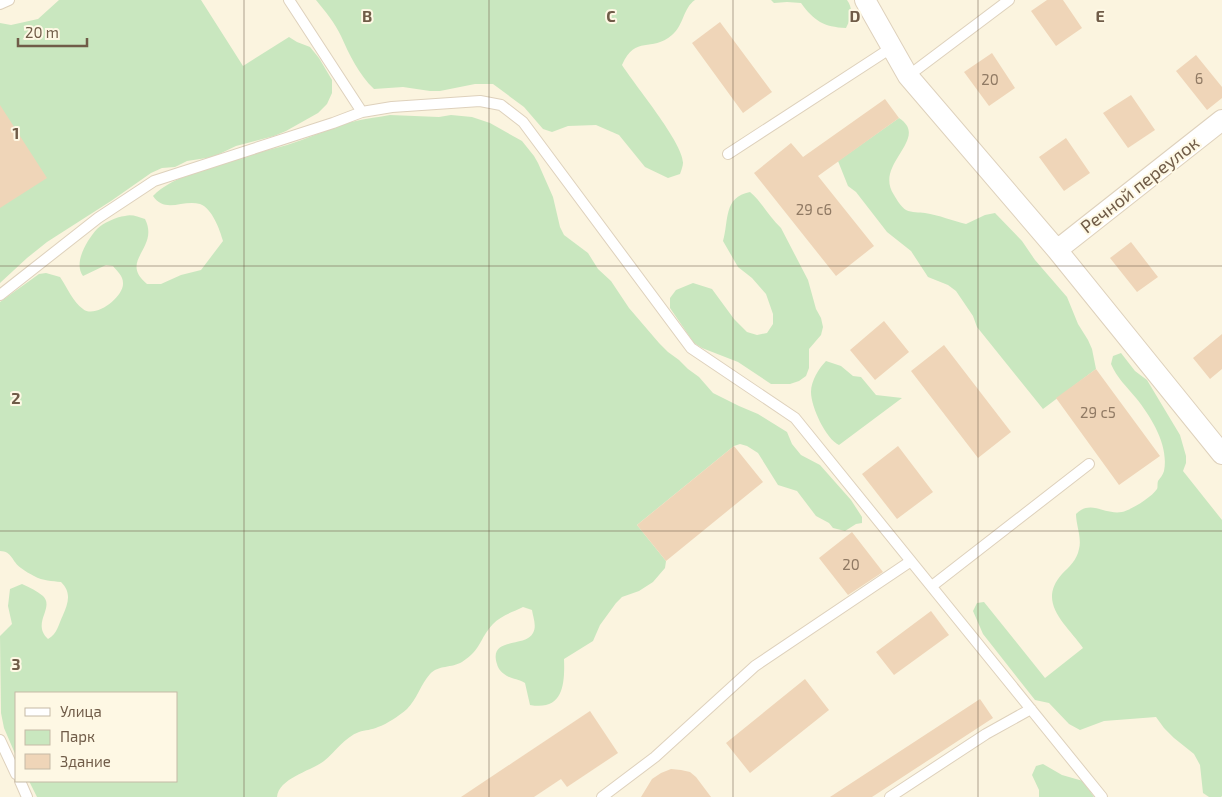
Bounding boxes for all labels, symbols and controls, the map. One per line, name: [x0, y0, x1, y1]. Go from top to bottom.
text: B: [362, 6, 372, 25]
text: C: [606, 6, 616, 25]
text: D: [850, 6, 861, 25]
text: E: [1095, 6, 1105, 25]
scale bar: [18, 15, 86, 47]
text: 20 m: [25, 23, 59, 41]
house number: 6: [1195, 69, 1203, 87]
house number: 20: [981, 70, 999, 88]
text: 1: [13, 123, 19, 142]
street label: Речной переулок: [1076, 131, 1203, 237]
house number: 29 с6: [796, 200, 832, 218]
text: 2: [11, 388, 21, 407]
house number: 29 с5: [1080, 403, 1116, 421]
house number: 20: [842, 555, 860, 573]
text: 3: [11, 654, 21, 673]
legend: [15, 692, 178, 782]
text: Улица: [60, 702, 102, 720]
text: Парк: [60, 727, 95, 745]
text: Здание: [60, 752, 111, 770]

